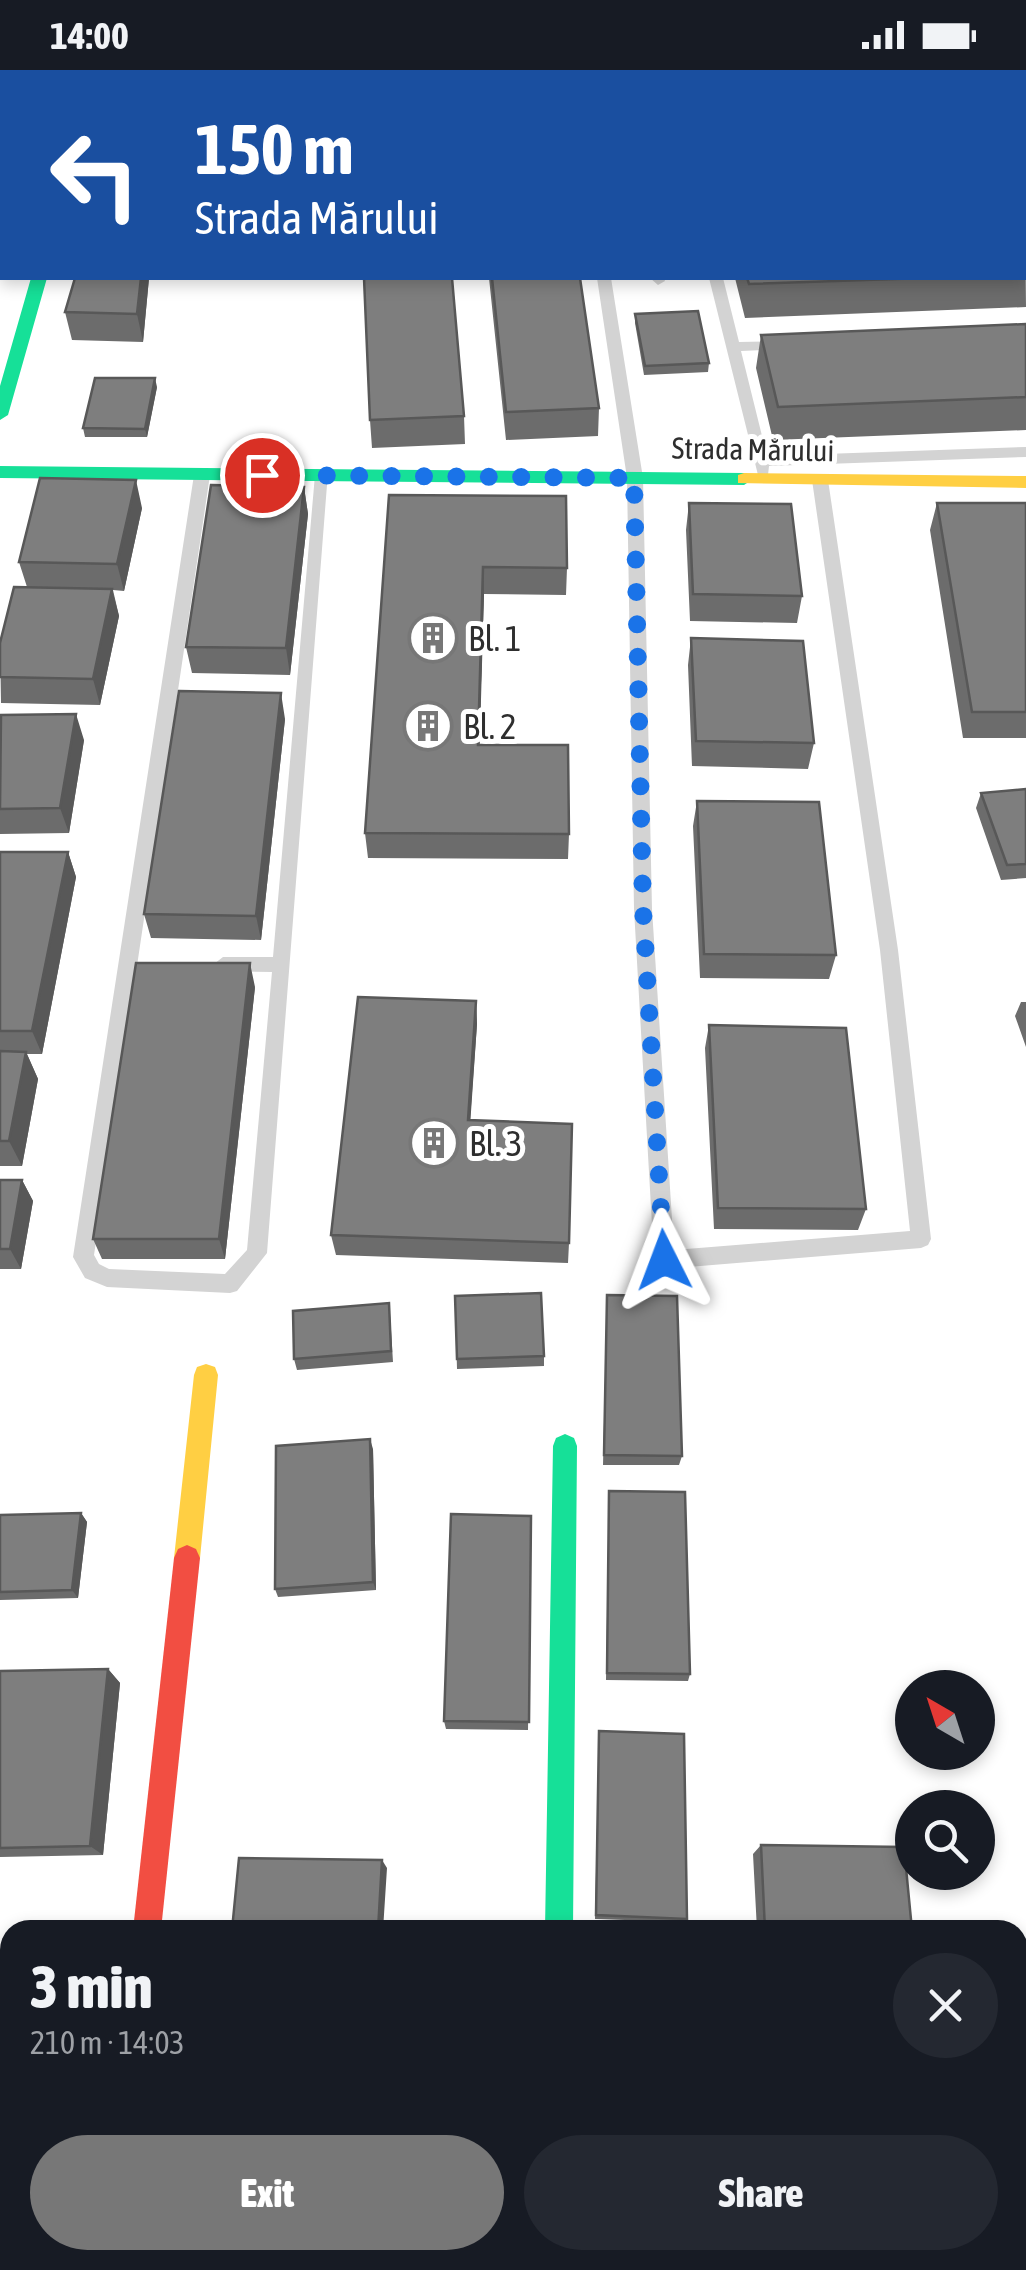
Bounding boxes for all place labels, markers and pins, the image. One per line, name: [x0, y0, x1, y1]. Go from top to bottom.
pin: [220, 433, 305, 518]
building icon: Bl. 1: [407, 612, 459, 664]
place label: Bl. 1: [468, 618, 521, 658]
building icon: Bl. 2: [402, 700, 454, 752]
place label: Bl. 2: [463, 706, 516, 746]
building icon: Bl. 3: [408, 1117, 460, 1169]
place label: Bl. 3: [469, 1123, 522, 1163]

